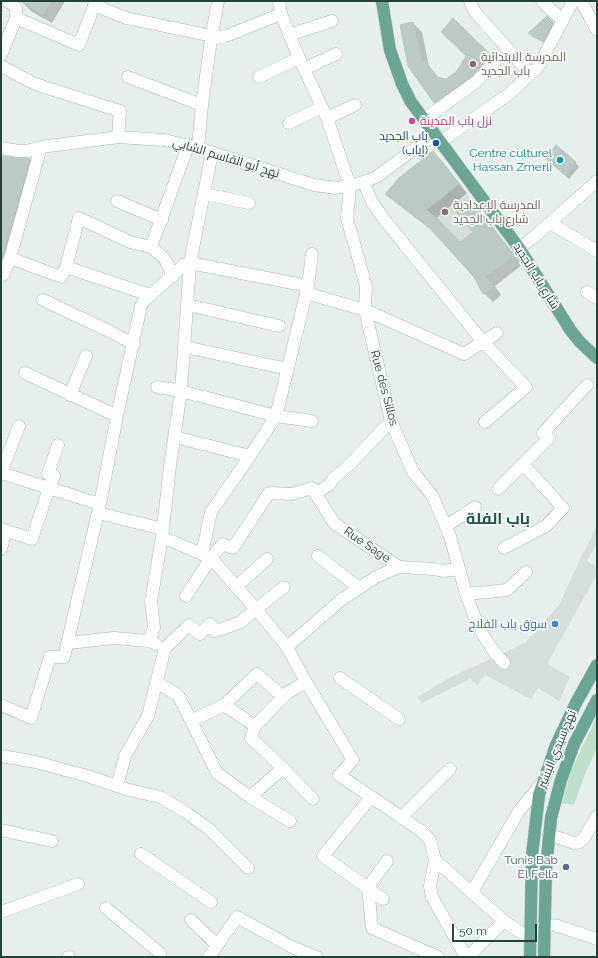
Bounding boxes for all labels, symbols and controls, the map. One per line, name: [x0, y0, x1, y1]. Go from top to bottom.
place label: المدرسة الابتدائية باب الجديد: [481, 50, 566, 78]
marker: المدرسة الابتدائية باب الجديد: [468, 59, 478, 69]
place label: نزل باب المدينة: [420, 114, 492, 128]
marker: نزل باب المدينة: [407, 116, 417, 126]
place label: باب الجديد (إياب): [379, 129, 428, 157]
street label: نهج أبو القاسم الشابي: [171, 135, 281, 181]
marker: باب الجديد (إياب): [431, 138, 441, 148]
place label: Centre culturel Hassan Zmerli: [469, 146, 552, 174]
marker: Centre culturel Hassan Zmerli: [555, 155, 565, 165]
place label: المدرسة الإعدادية شارع باب الجديد: [453, 198, 541, 226]
marker: المدرسة الإعدادية شارع باب الجديد: [440, 207, 450, 217]
street label: شارع باب الجديد: [510, 240, 562, 312]
street label: Rue des Sillos: [367, 349, 401, 427]
district label: باب الفلة: [466, 509, 530, 529]
street label: Rue Sage: [341, 524, 393, 566]
place label: سوق باب الفلاح: [468, 617, 547, 631]
marker: سوق باب الفلاح: [550, 619, 560, 629]
street label: نهج سيدي البشير: [535, 708, 579, 790]
place label: Tunis Bab El Fella: [504, 853, 558, 881]
marker: Tunis Bab El Fella: [561, 862, 571, 872]
scale bar: [454, 916, 539, 942]
text: 50 m: [459, 924, 487, 938]

